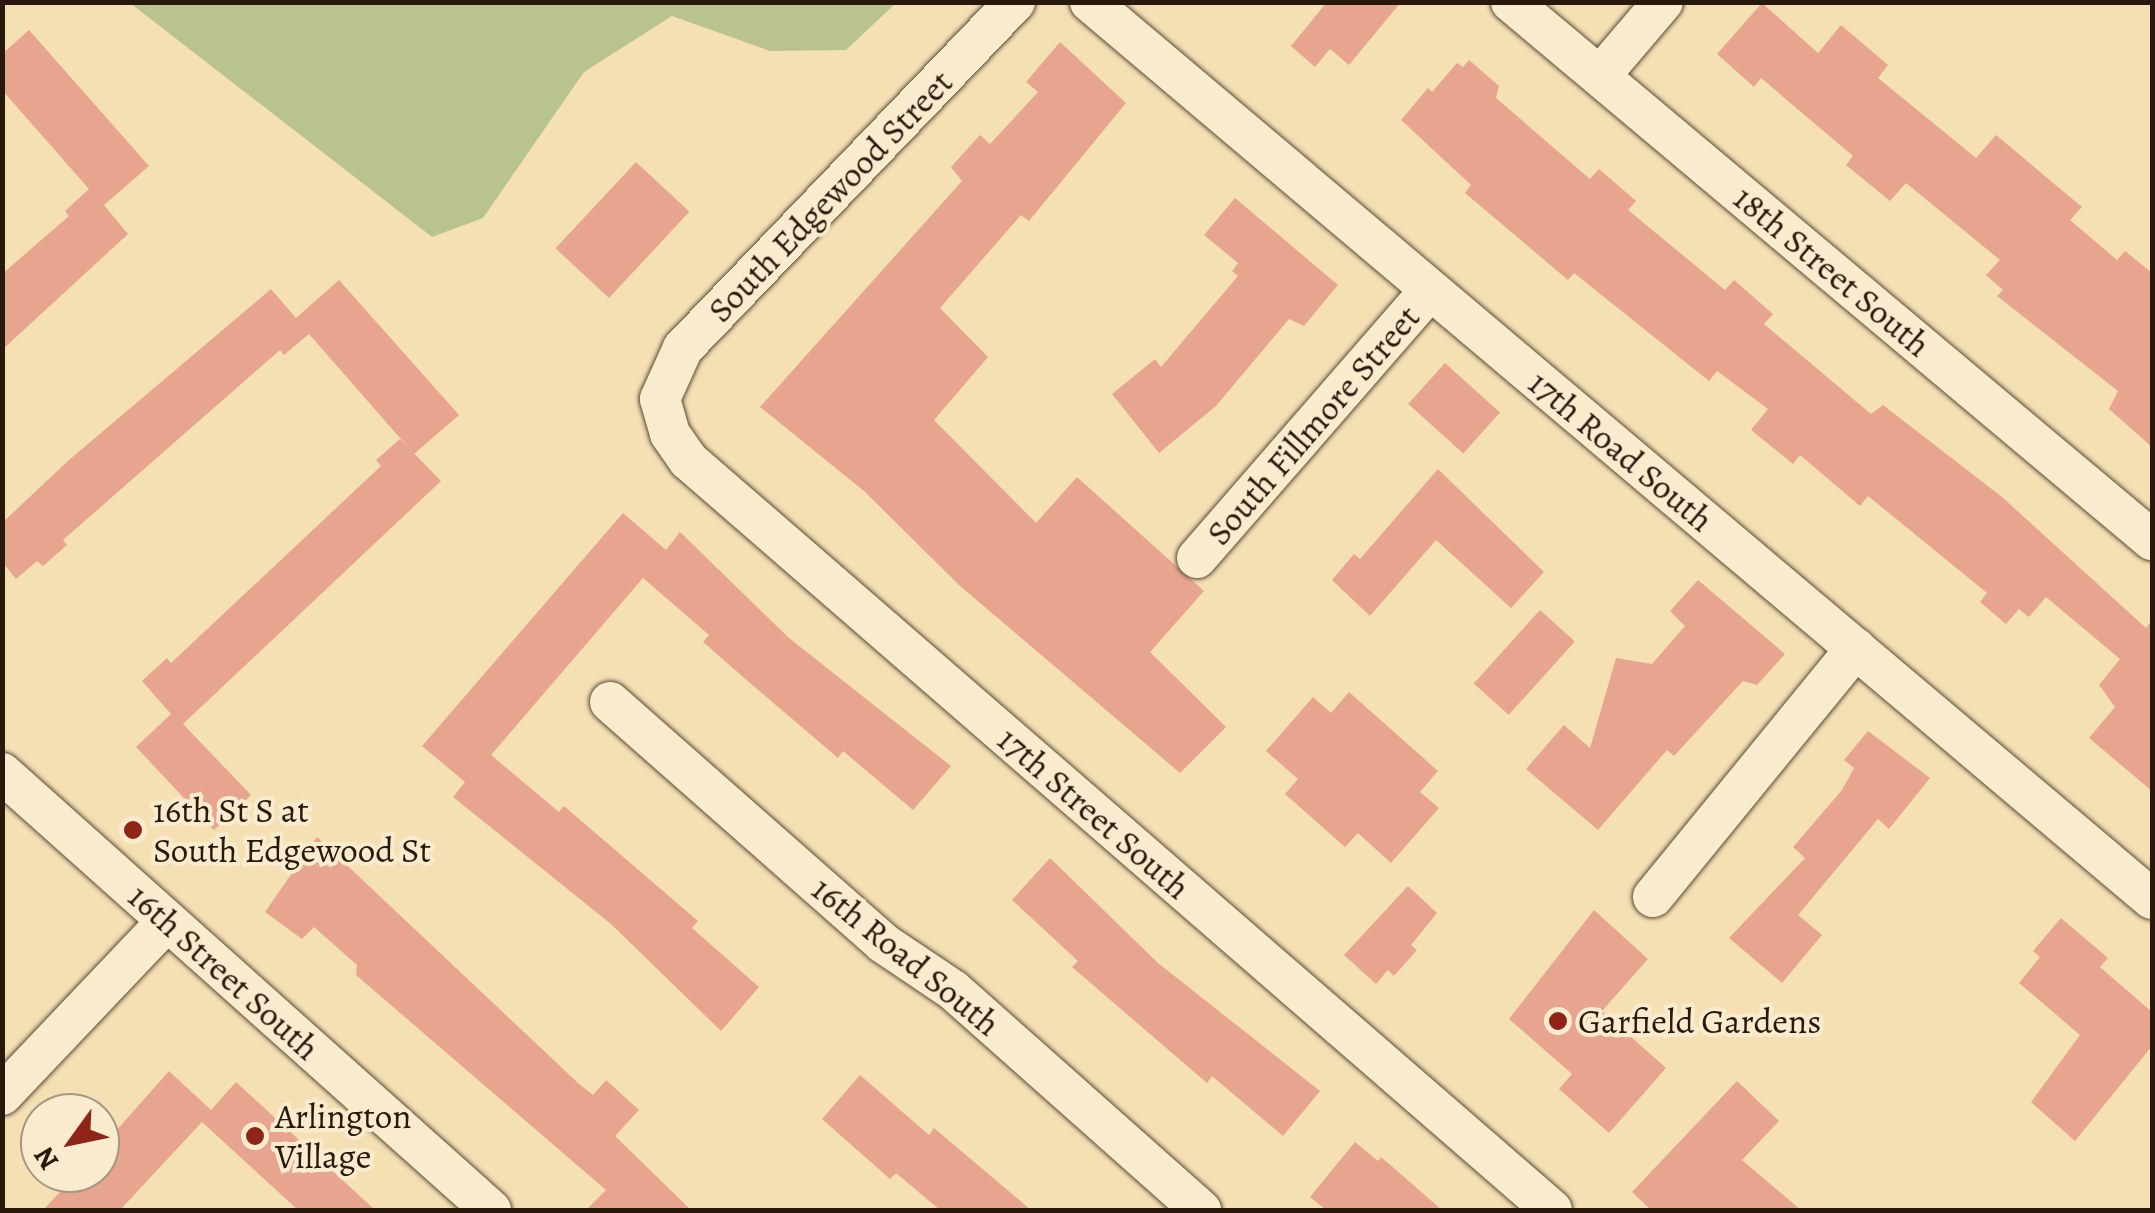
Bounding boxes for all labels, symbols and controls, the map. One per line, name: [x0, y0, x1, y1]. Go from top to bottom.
street label: South Edgewood Street: [699, 61, 961, 331]
street label: 18th Street South: [1725, 177, 1939, 365]
street label: South Fillmore Street: [1197, 297, 1429, 553]
street label: 17th Road South: [1520, 362, 1722, 540]
street label: 17th Street South: [989, 718, 1199, 908]
place label: 16th St S at South Edgewood St: [153, 789, 431, 871]
marker: 16th St S at South Edgewood St: [122, 819, 144, 841]
street label: 16th Road South: [804, 867, 1008, 1045]
street label: 16th Street South: [120, 875, 328, 1069]
place label: Garfield Gardens: [1578, 1000, 1821, 1042]
marker: Garfield Gardens: [1547, 1010, 1569, 1032]
north arrow: [20, 1093, 120, 1193]
place label: Arlington Village: [275, 1095, 411, 1177]
marker: Arlington Village: [244, 1125, 266, 1147]
text: N: [25, 1139, 68, 1177]

